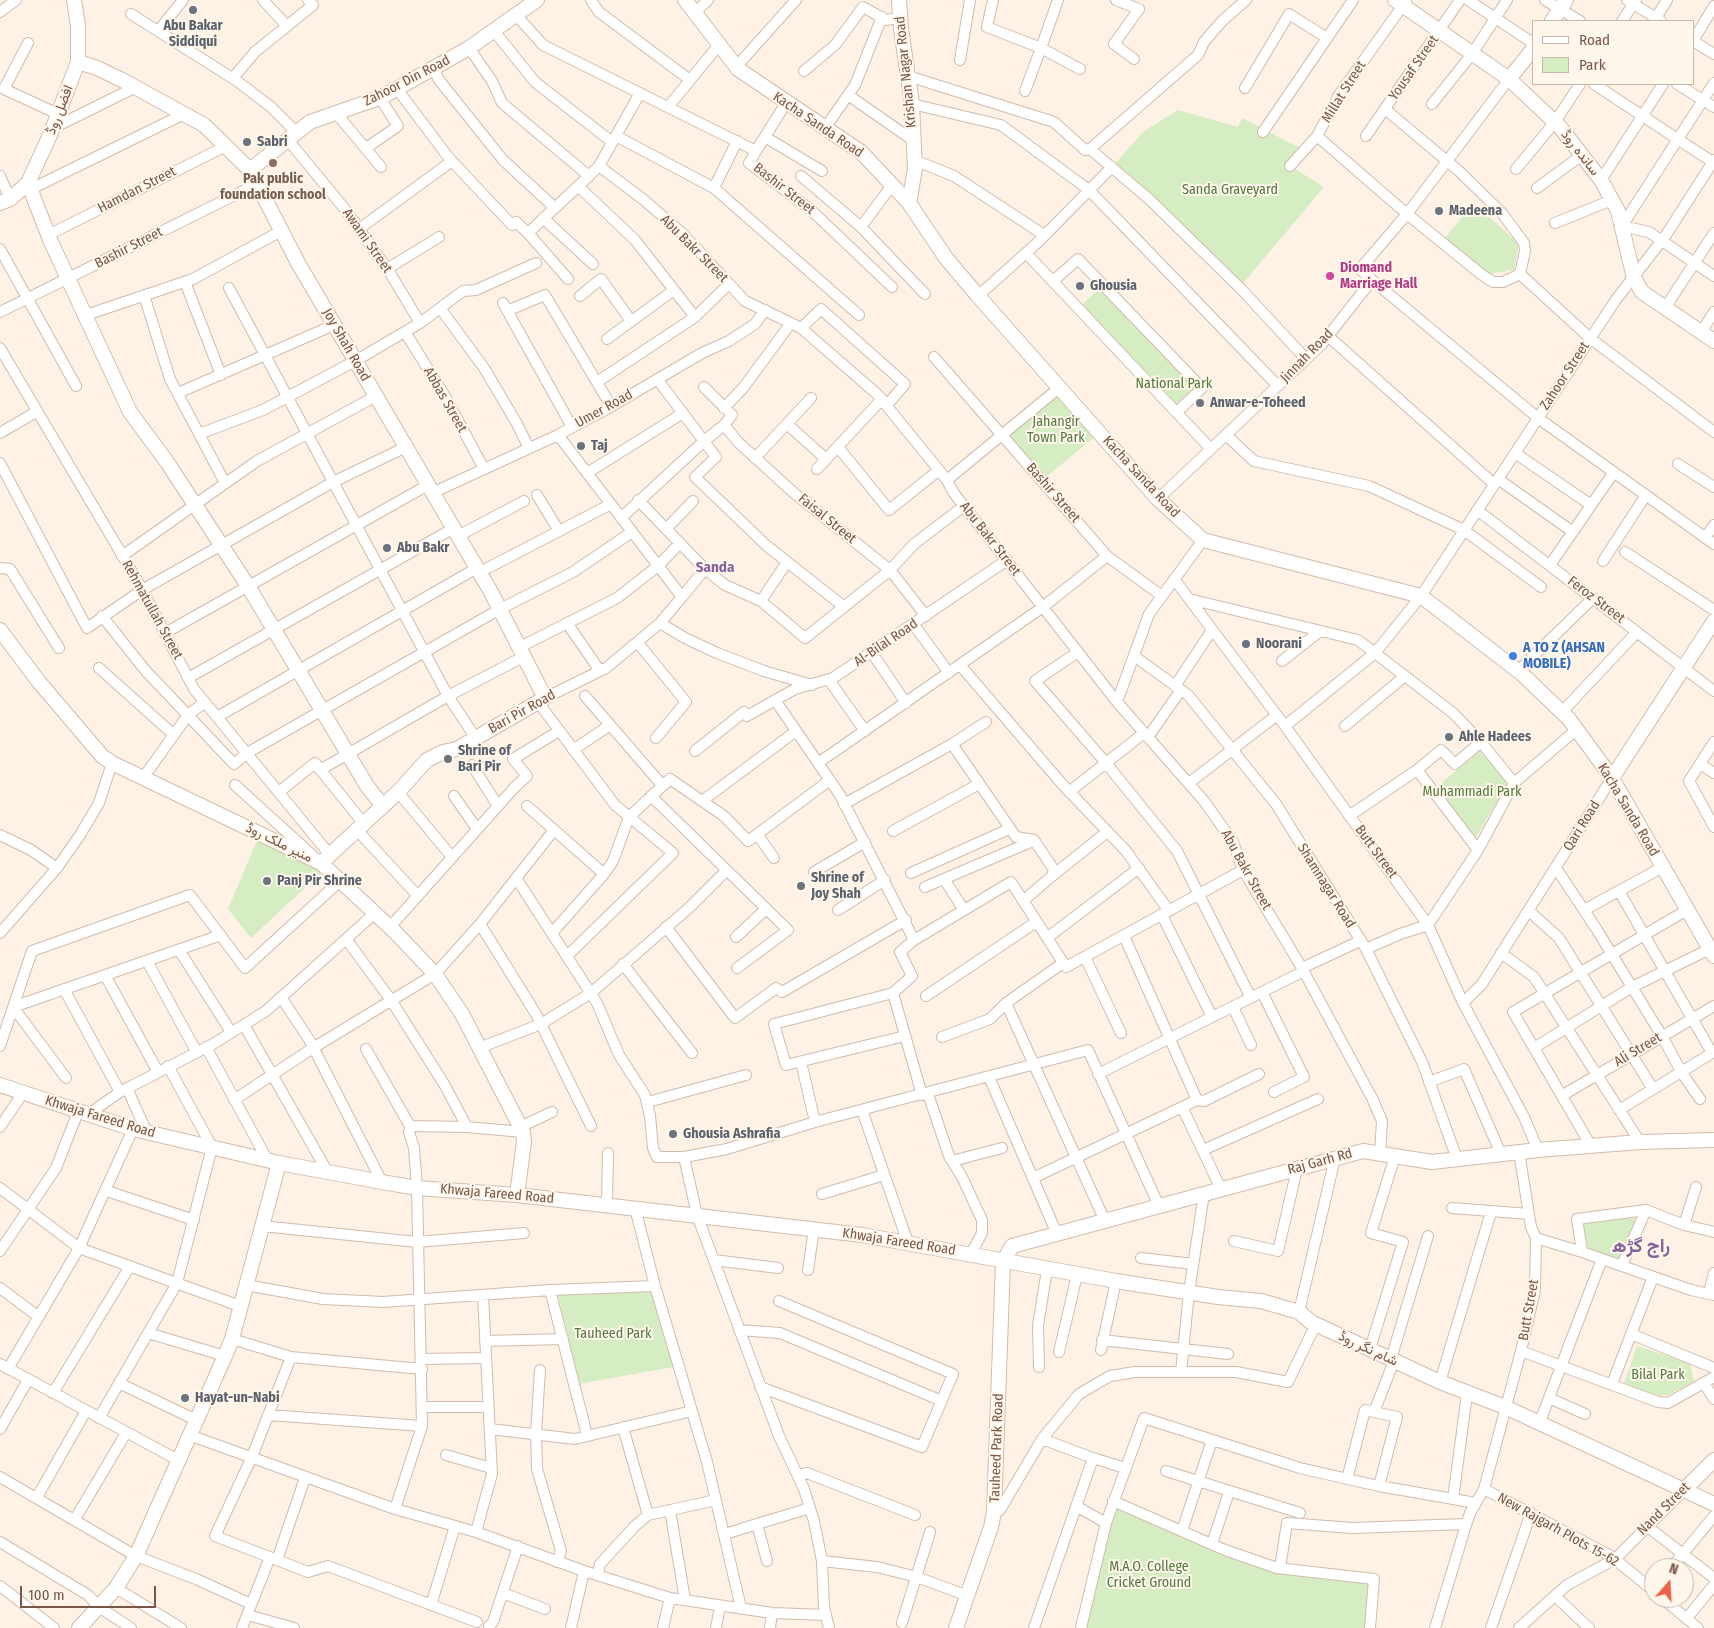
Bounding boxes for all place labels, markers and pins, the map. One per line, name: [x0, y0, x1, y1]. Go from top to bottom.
marker: Abu Bakar Siddiqui: [187, 4, 199, 16]
place label: Abu Bakar Siddiqui: [163, 18, 223, 50]
place label: Sabri: [257, 134, 288, 150]
marker: Sabri: [241, 136, 253, 148]
marker: Pak public foundation school: [267, 157, 279, 169]
place label: Pak public foundation school: [220, 171, 326, 203]
place label: Madeena: [1449, 203, 1502, 219]
marker: Madeena: [1433, 205, 1445, 217]
place label: Diomand Marriage Hall: [1340, 260, 1417, 292]
marker: Diomand Marriage Hall: [1324, 270, 1336, 282]
place label: Ghousia: [1090, 278, 1137, 294]
marker: Ghousia: [1074, 280, 1086, 292]
place label: Anwar-e-Toheed: [1210, 395, 1306, 411]
marker: Anwar-e-Toheed: [1194, 397, 1206, 409]
place label: Taj: [591, 438, 608, 454]
marker: Taj: [575, 440, 587, 452]
place label: Abu Bakr: [397, 540, 449, 556]
marker: Abu Bakr: [381, 542, 393, 554]
place label: Noorani: [1256, 636, 1302, 652]
marker: Noorani: [1240, 638, 1252, 650]
place label: A TO Z (AHSAN MOBILE): [1523, 640, 1605, 672]
marker: A TO Z (AHSAN MOBILE): [1507, 650, 1519, 662]
place label: Ahle Hadees: [1459, 729, 1531, 745]
marker: Ahle Hadees: [1443, 731, 1455, 743]
place label: Shrine of Bari Pir: [458, 743, 511, 776]
marker: Shrine of Bari Pir: [442, 753, 454, 765]
place label: Shrine of Joy Shah: [811, 870, 864, 902]
place label: Panj Pir Shrine: [277, 873, 362, 889]
marker: Panj Pir Shrine: [261, 875, 273, 887]
marker: Shrine of Joy Shah: [795, 880, 807, 892]
place label: Ghousia Ashrafia: [683, 1126, 780, 1142]
marker: Ghousia Ashrafia: [667, 1128, 679, 1140]
place label: Hayat-un-Nabi: [195, 1390, 280, 1406]
marker: Hayat-un-Nabi: [179, 1392, 191, 1404]

